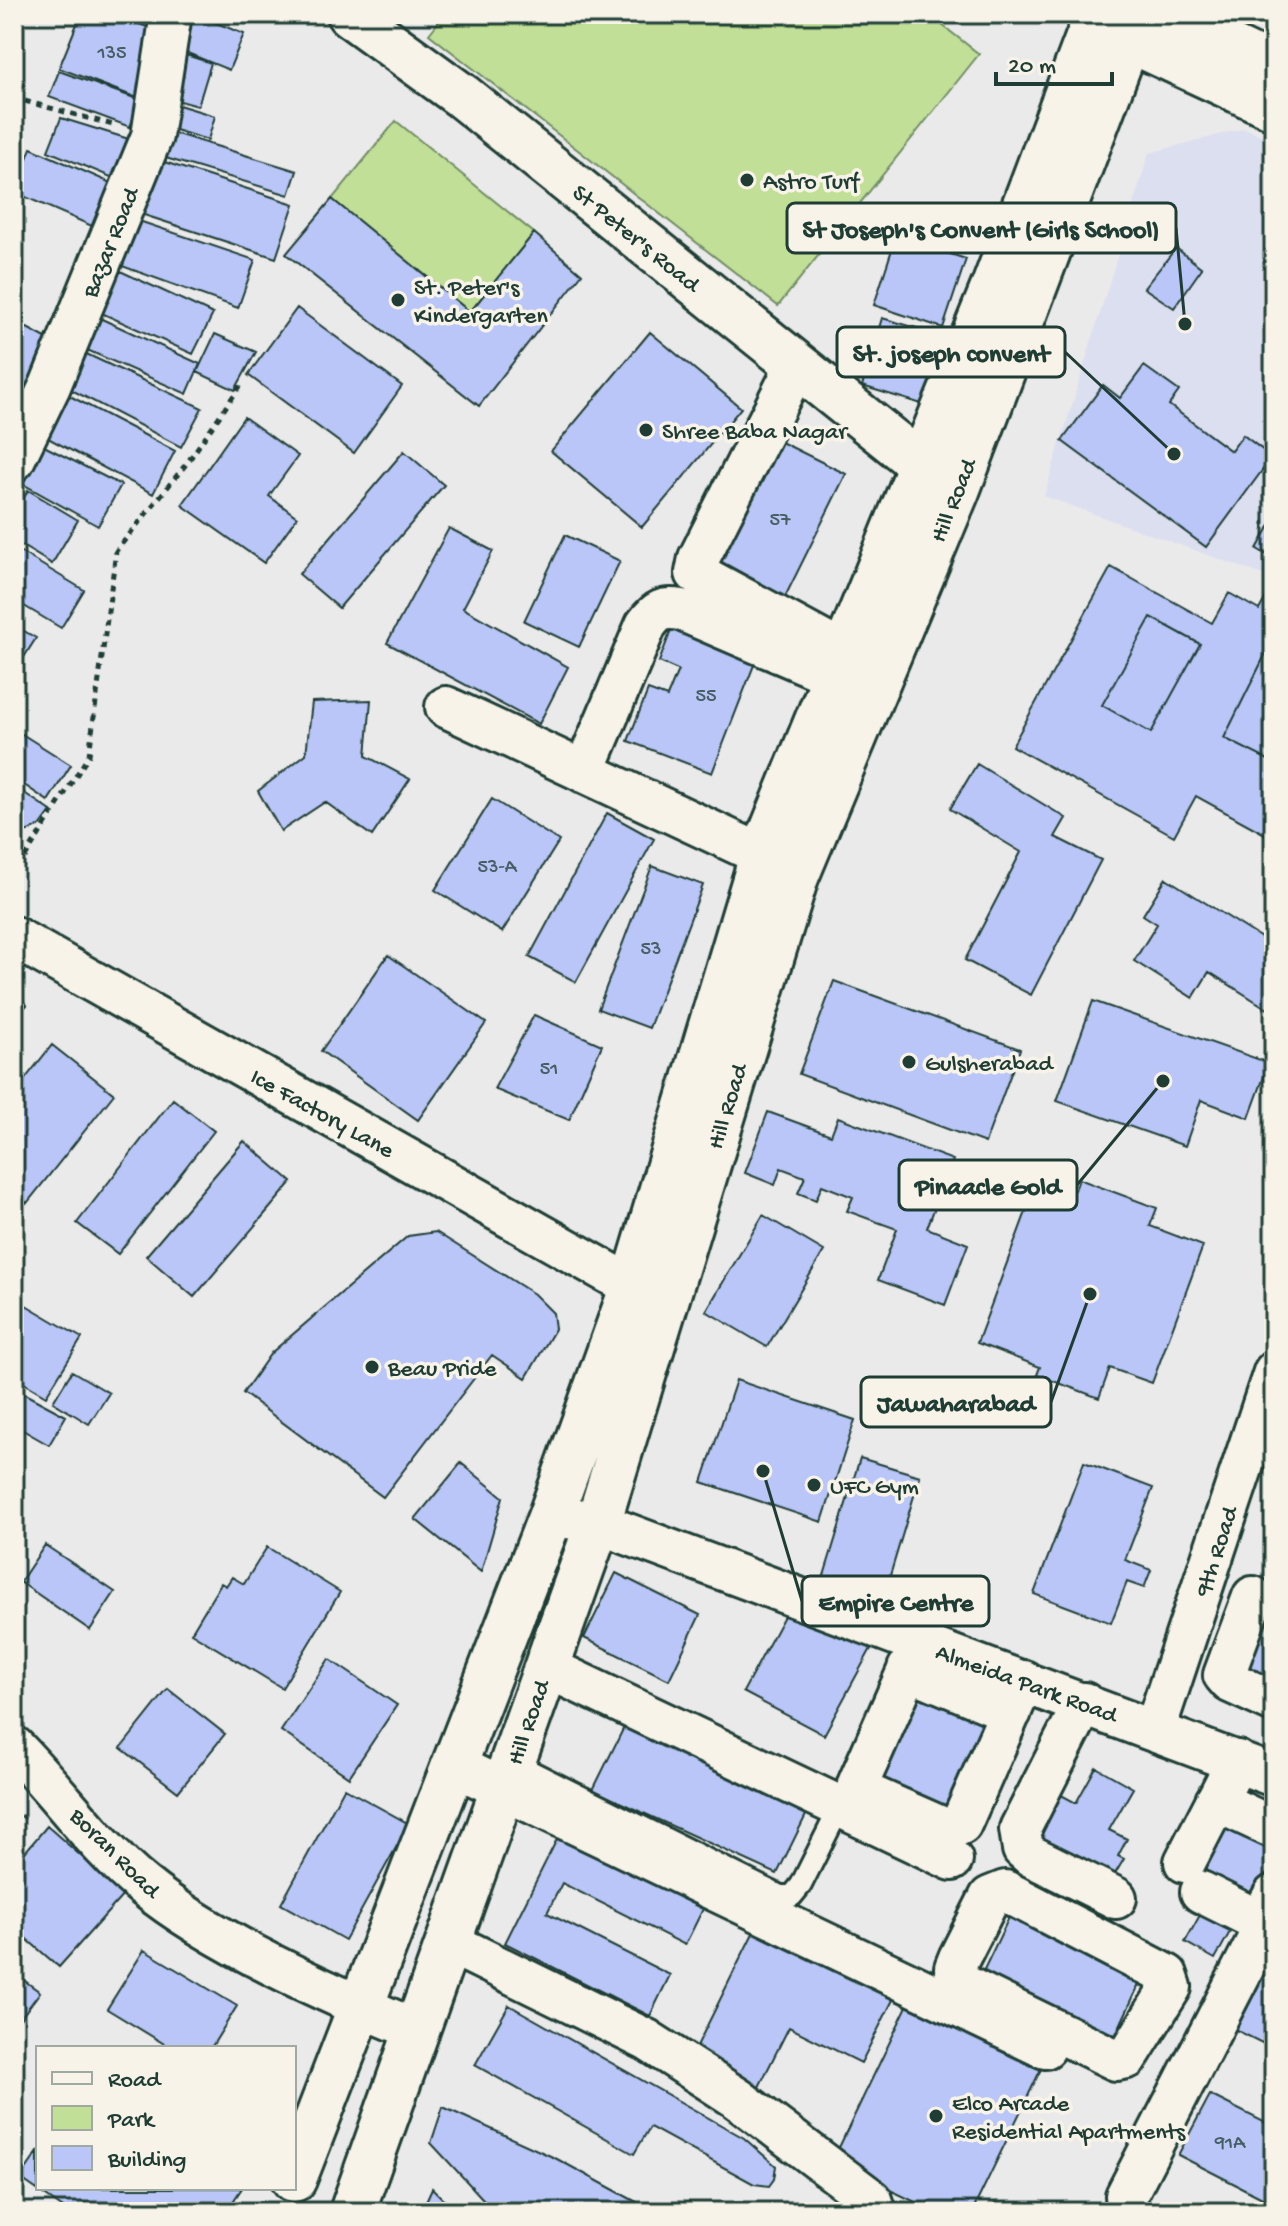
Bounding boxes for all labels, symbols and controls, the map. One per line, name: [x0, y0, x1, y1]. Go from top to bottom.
scale bar: [996, 36, 1112, 86]
house number: 135: [97, 43, 126, 66]
text: 20 m: [1008, 53, 1056, 82]
place label: Astro Turf: [763, 169, 860, 198]
marker: Astro Turf: [738, 171, 756, 189]
street label: St Peter's Road: [565, 179, 706, 301]
street label: Bazar Road: [77, 182, 148, 303]
callout: St Joseph's Convent (Girls School): [787, 203, 1176, 253]
text: St Joseph's Convent (Girls School): [802, 217, 1160, 248]
place label: St. Peter's Kindergarten: [414, 275, 548, 332]
marker: St. Peter's Kindergarten: [389, 291, 407, 309]
callout: St. joseph convent: [837, 327, 1065, 377]
text: St. joseph convent: [853, 341, 1052, 372]
place label: Shree Baba Nagar: [662, 419, 849, 448]
marker: Shree Baba Nagar: [637, 421, 655, 439]
street label: Hill Road: [925, 453, 986, 547]
house number: 57: [770, 510, 791, 533]
house number: 55: [695, 686, 717, 709]
house number: 53-A: [478, 857, 518, 880]
house number: 53: [641, 939, 661, 962]
place label: Gulsherabad: [925, 1051, 1055, 1080]
marker: Gulsherabad: [900, 1053, 918, 1071]
house number: 51: [540, 1059, 558, 1082]
street label: Hill Road: [703, 1059, 757, 1153]
street label: Ice Factory Lane: [244, 1064, 399, 1167]
callout: Pinaacle Gold: [899, 1160, 1077, 1210]
text: Pinaacle Gold: [913, 1174, 1064, 1205]
place label: Beau Pride: [387, 1356, 497, 1385]
marker: Beau Pride: [363, 1358, 381, 1376]
callout: Jawaharabad: [861, 1377, 1051, 1427]
text: Jawaharabad: [876, 1391, 1038, 1422]
place label: UFC Gym: [830, 1474, 919, 1503]
marker: UFC Gym: [805, 1476, 823, 1494]
street label: 9th Road: [1190, 1502, 1247, 1602]
callout: Empire Centre: [802, 1576, 989, 1626]
text: Empire Centre: [819, 1590, 975, 1621]
street label: Almeida Park Road: [931, 1639, 1122, 1732]
street label: Hill Road: [502, 1675, 559, 1769]
street label: Boran Road: [62, 1802, 166, 1907]
legend: [36, 2046, 296, 2190]
text: Road: [108, 2067, 162, 2096]
place label: Elco Arcade Residential Apartments: [952, 2091, 1186, 2148]
text: Park: [107, 2107, 156, 2136]
marker: Elco Arcade Residential Apartments: [927, 2107, 945, 2125]
house number: 91A: [1214, 2133, 1246, 2156]
text: Building: [107, 2147, 186, 2176]

